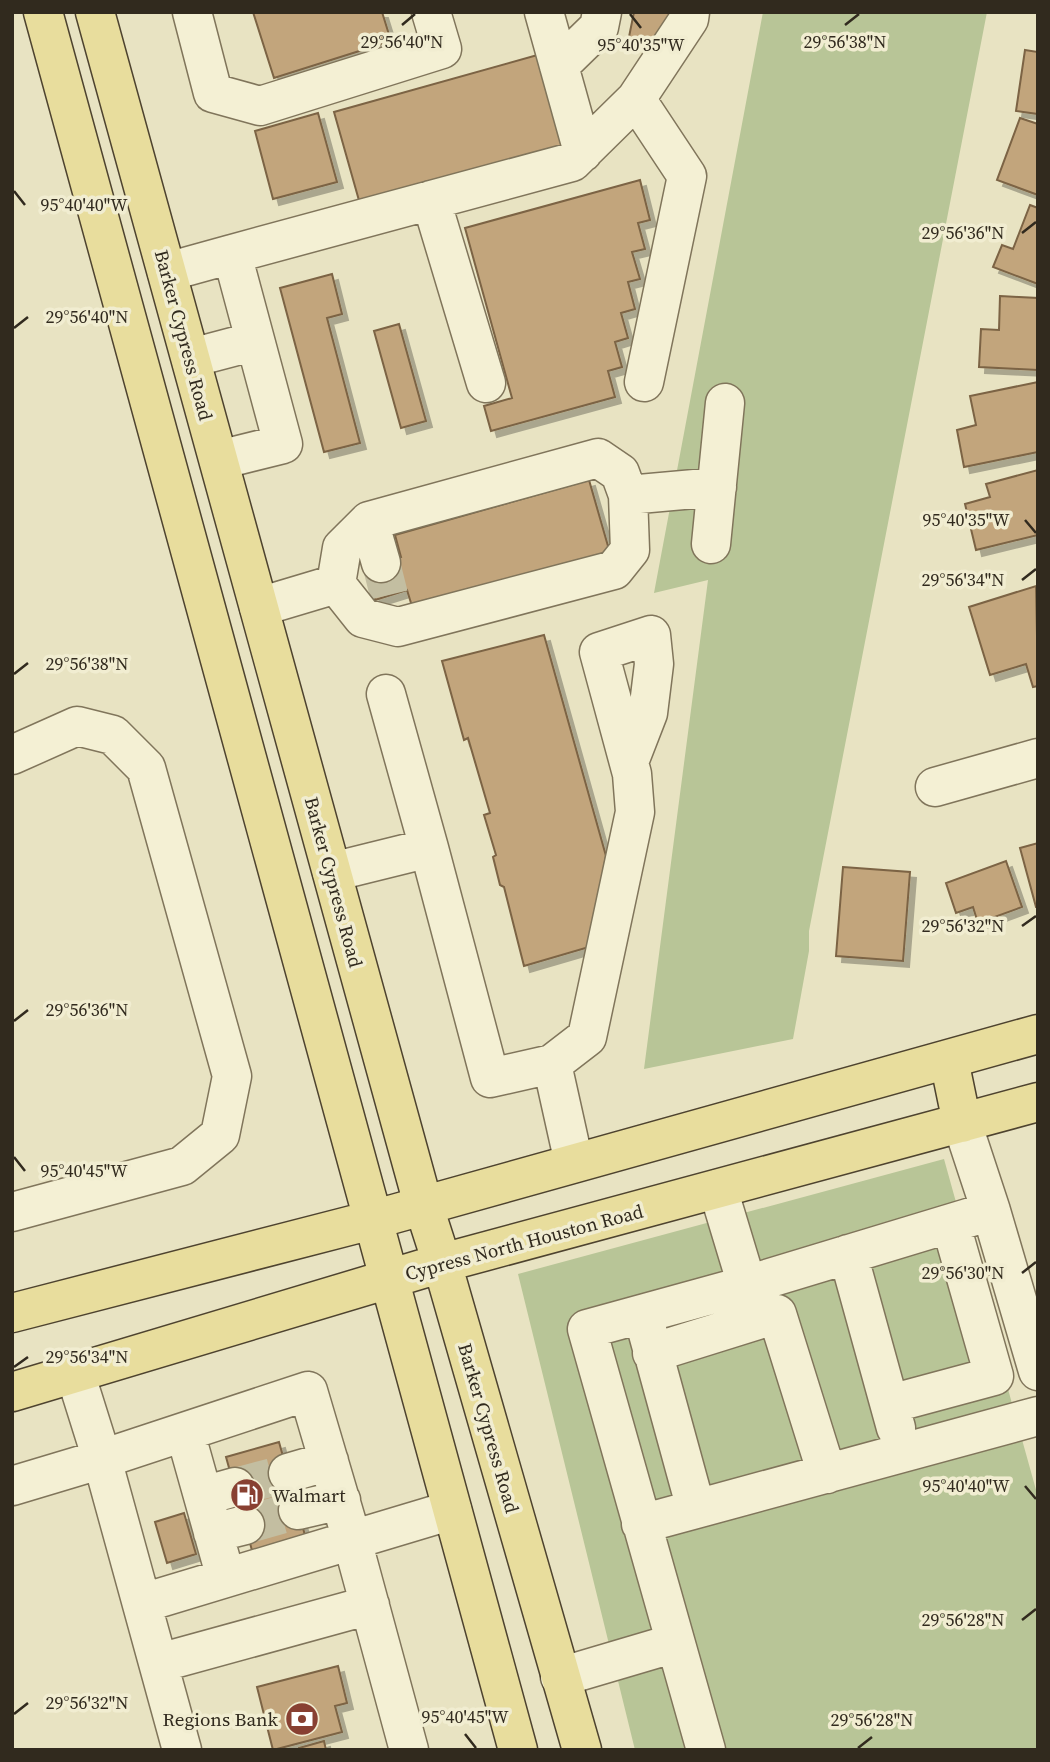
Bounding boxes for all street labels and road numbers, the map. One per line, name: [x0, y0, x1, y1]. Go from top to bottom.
street label: Barker Cypress Road: [149, 247, 219, 424]
street label: Barker Cypress Road: [299, 794, 369, 971]
street label: Cypress North Houston Road: [402, 1198, 646, 1286]
street label: Barker Cypress Road: [452, 1340, 526, 1516]

